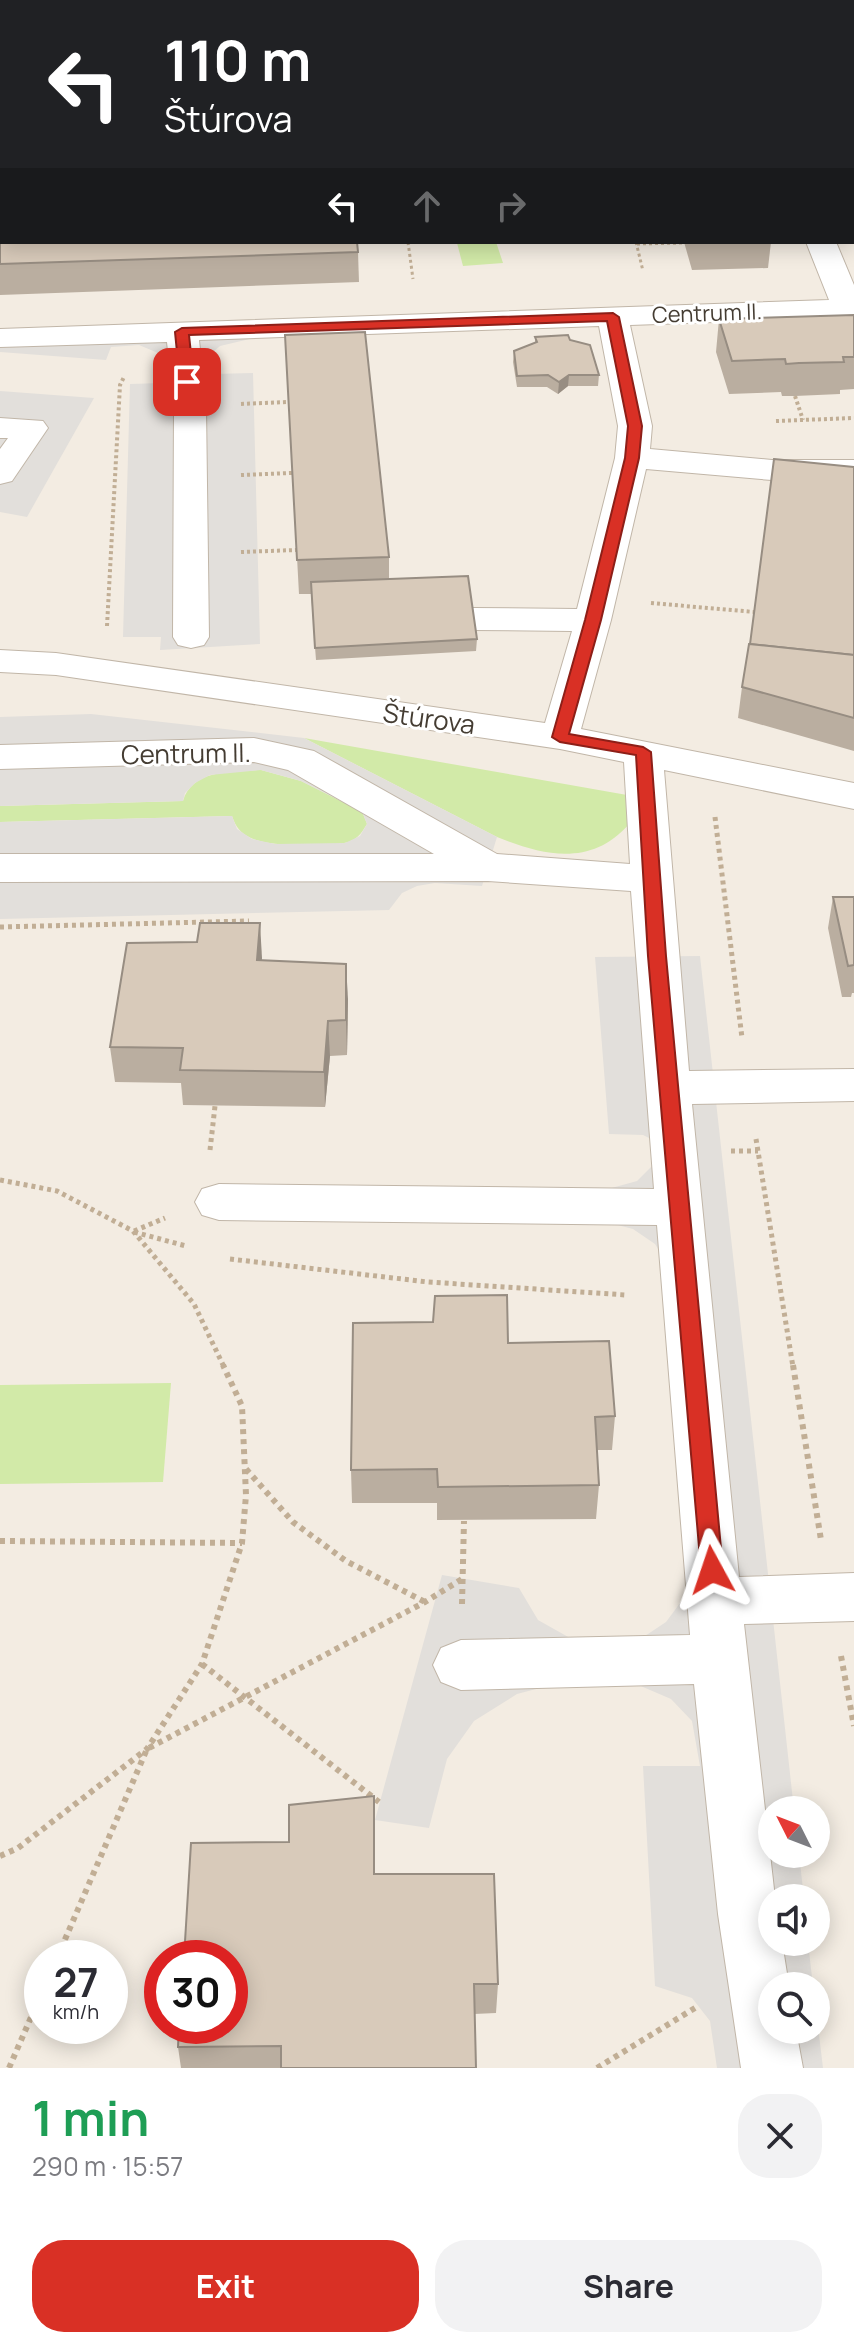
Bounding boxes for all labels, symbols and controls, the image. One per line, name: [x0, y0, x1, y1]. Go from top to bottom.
text: 110 m: [164, 21, 311, 98]
icon: left: [32, 32, 136, 136]
text: Štúrova: [164, 94, 292, 143]
icon: left: [321, 184, 365, 228]
icon: ahead: [405, 184, 449, 228]
icon: right: [489, 184, 533, 228]
street label: Centrum II.: [651, 296, 763, 330]
pin: [153, 348, 221, 416]
icon: arrive: [165, 360, 209, 404]
street label: Štúrova: [381, 694, 477, 742]
street label: Centrum II.: [121, 734, 251, 772]
position arrow: [670, 1528, 754, 1612]
north arrow: [758, 1796, 830, 1868]
map controls: [758, 1796, 830, 2044]
button: sound: [758, 1884, 830, 1956]
speed limit sign: 30: [144, 1940, 248, 2044]
text: 27: [53, 1954, 99, 2009]
button: search: [758, 1972, 830, 2044]
text: km/h: [53, 1998, 99, 2025]
text: 1 min: [32, 2085, 149, 2150]
button: close: [738, 2094, 822, 2178]
text: 290 m · 15:57: [32, 2148, 183, 2184]
button: Exit: [32, 2240, 419, 2332]
button: Share: [435, 2240, 822, 2332]

